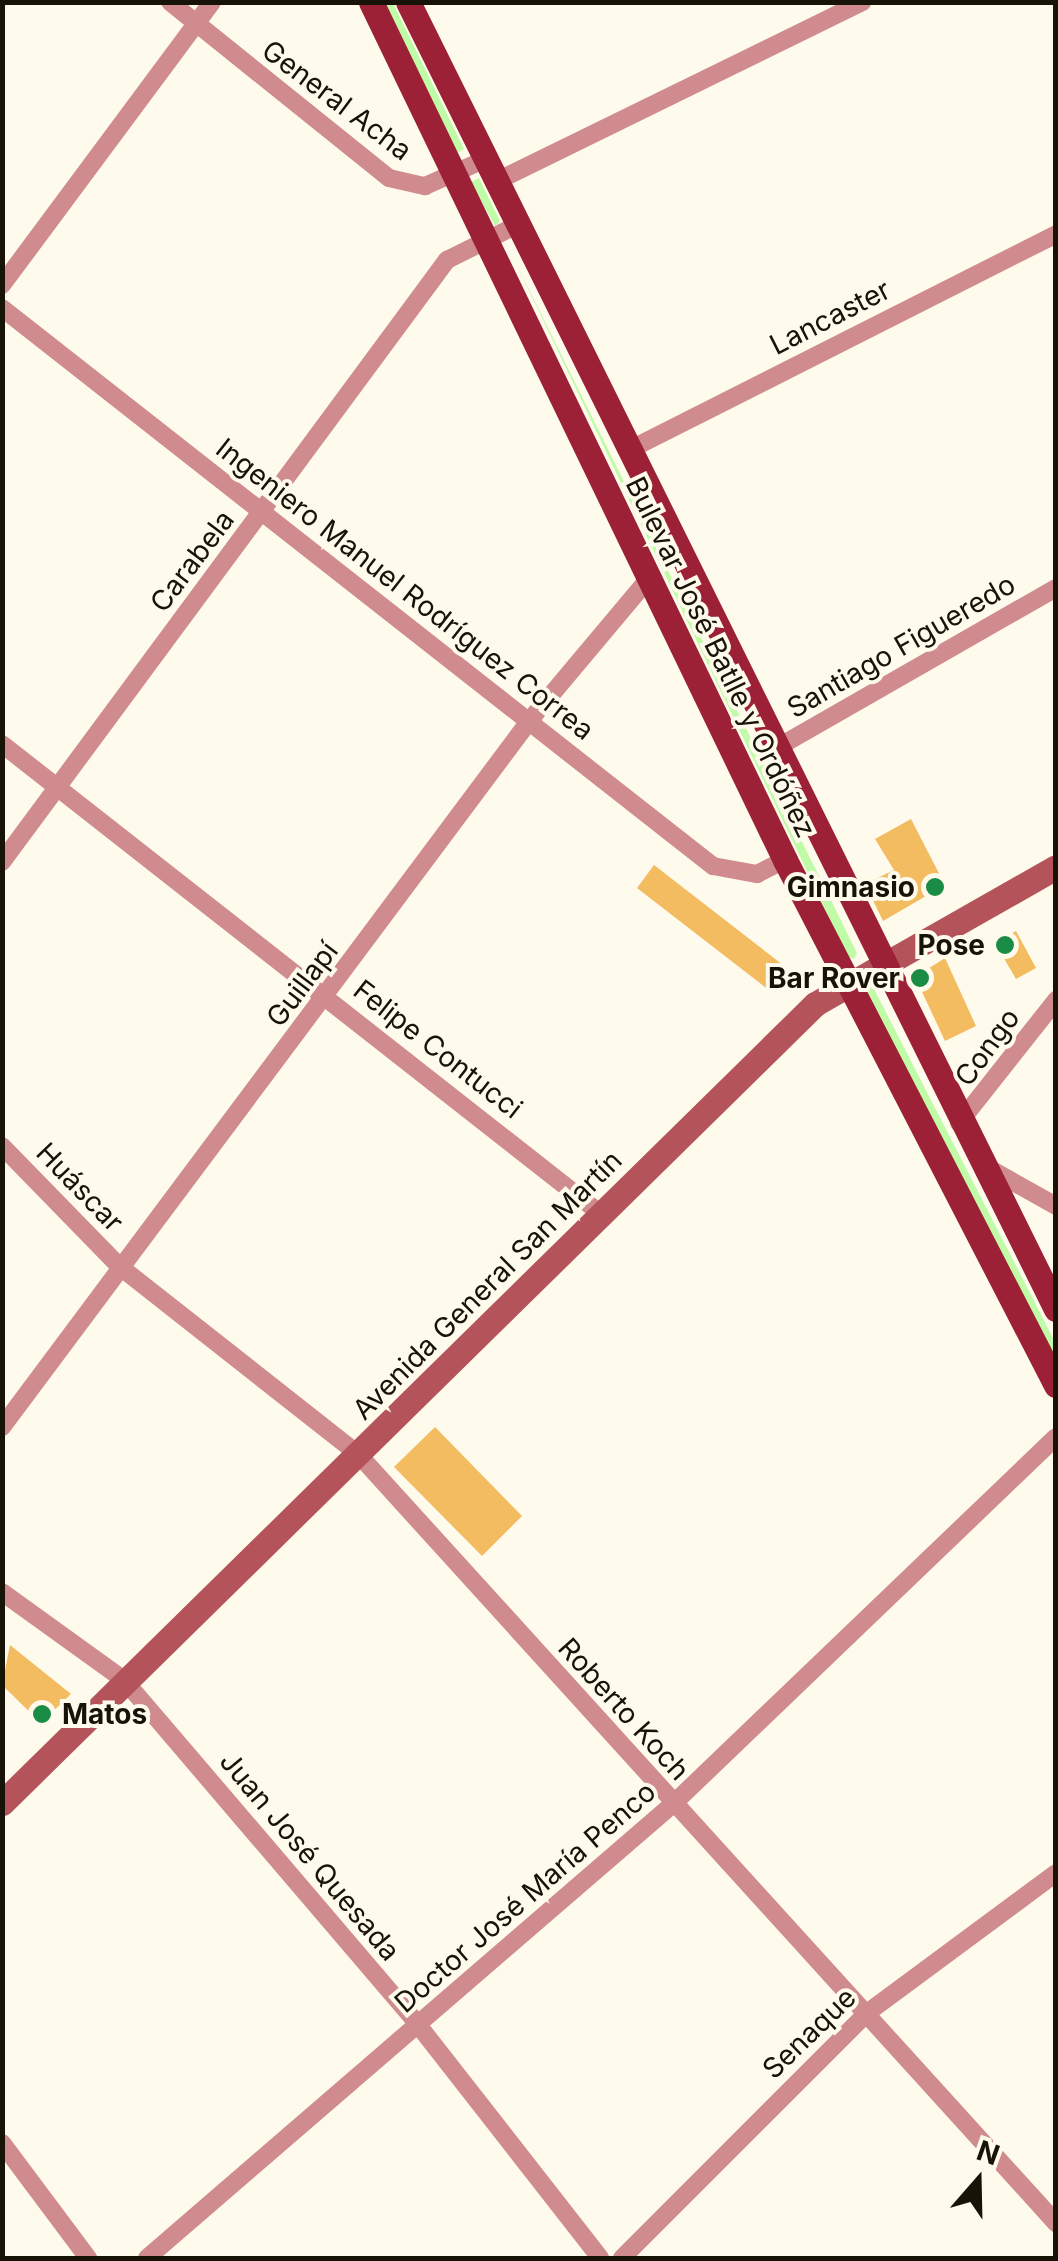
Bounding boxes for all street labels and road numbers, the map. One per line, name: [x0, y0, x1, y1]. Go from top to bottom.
street label: General Acha: [256, 33, 418, 167]
street label: Lancaster: [764, 272, 896, 362]
street label: Ingeniero Manuel Rodríguez Correa: [209, 431, 601, 747]
street label: Bulevar José Batlle y Ordóñez: [619, 471, 823, 843]
street label: Carabela: [143, 504, 241, 618]
street label: Santiago Figueredo: [781, 567, 1021, 725]
street label: Guillapí: [259, 935, 345, 1033]
street label: Felipe Contucci: [347, 973, 529, 1125]
street label: Congo: [948, 1002, 1026, 1092]
street label: Huáscar: [30, 1136, 130, 1238]
street label: Avenida General San Martín: [346, 1144, 628, 1426]
street label: Roberto Koch: [551, 1631, 697, 1787]
street label: Juan José Quesada: [213, 1745, 407, 1967]
street label: Doctor José María Penco: [388, 1775, 662, 2019]
street label: Senaque: [755, 1980, 863, 2086]

